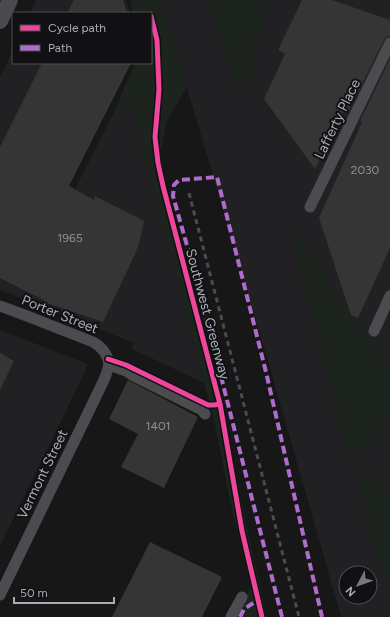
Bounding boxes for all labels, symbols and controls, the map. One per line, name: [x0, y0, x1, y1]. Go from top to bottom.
legend: [12, 12, 152, 64]
text: Cycle path: [48, 21, 106, 35]
text: Path: [48, 41, 72, 55]
street label: Lafferty Place: [311, 76, 364, 162]
house number: 2030: [351, 163, 380, 177]
house number: 1965: [57, 231, 83, 245]
street label: Southwest Greenway: [182, 247, 233, 382]
street label: Porter Street: [19, 291, 101, 338]
house number: 1401: [145, 419, 171, 433]
street label: Vermont Street: [13, 427, 71, 522]
north arrow: [338, 565, 378, 605]
scale bar: [14, 579, 114, 605]
text: N: [343, 584, 359, 599]
text: 50 m: [20, 586, 48, 600]

